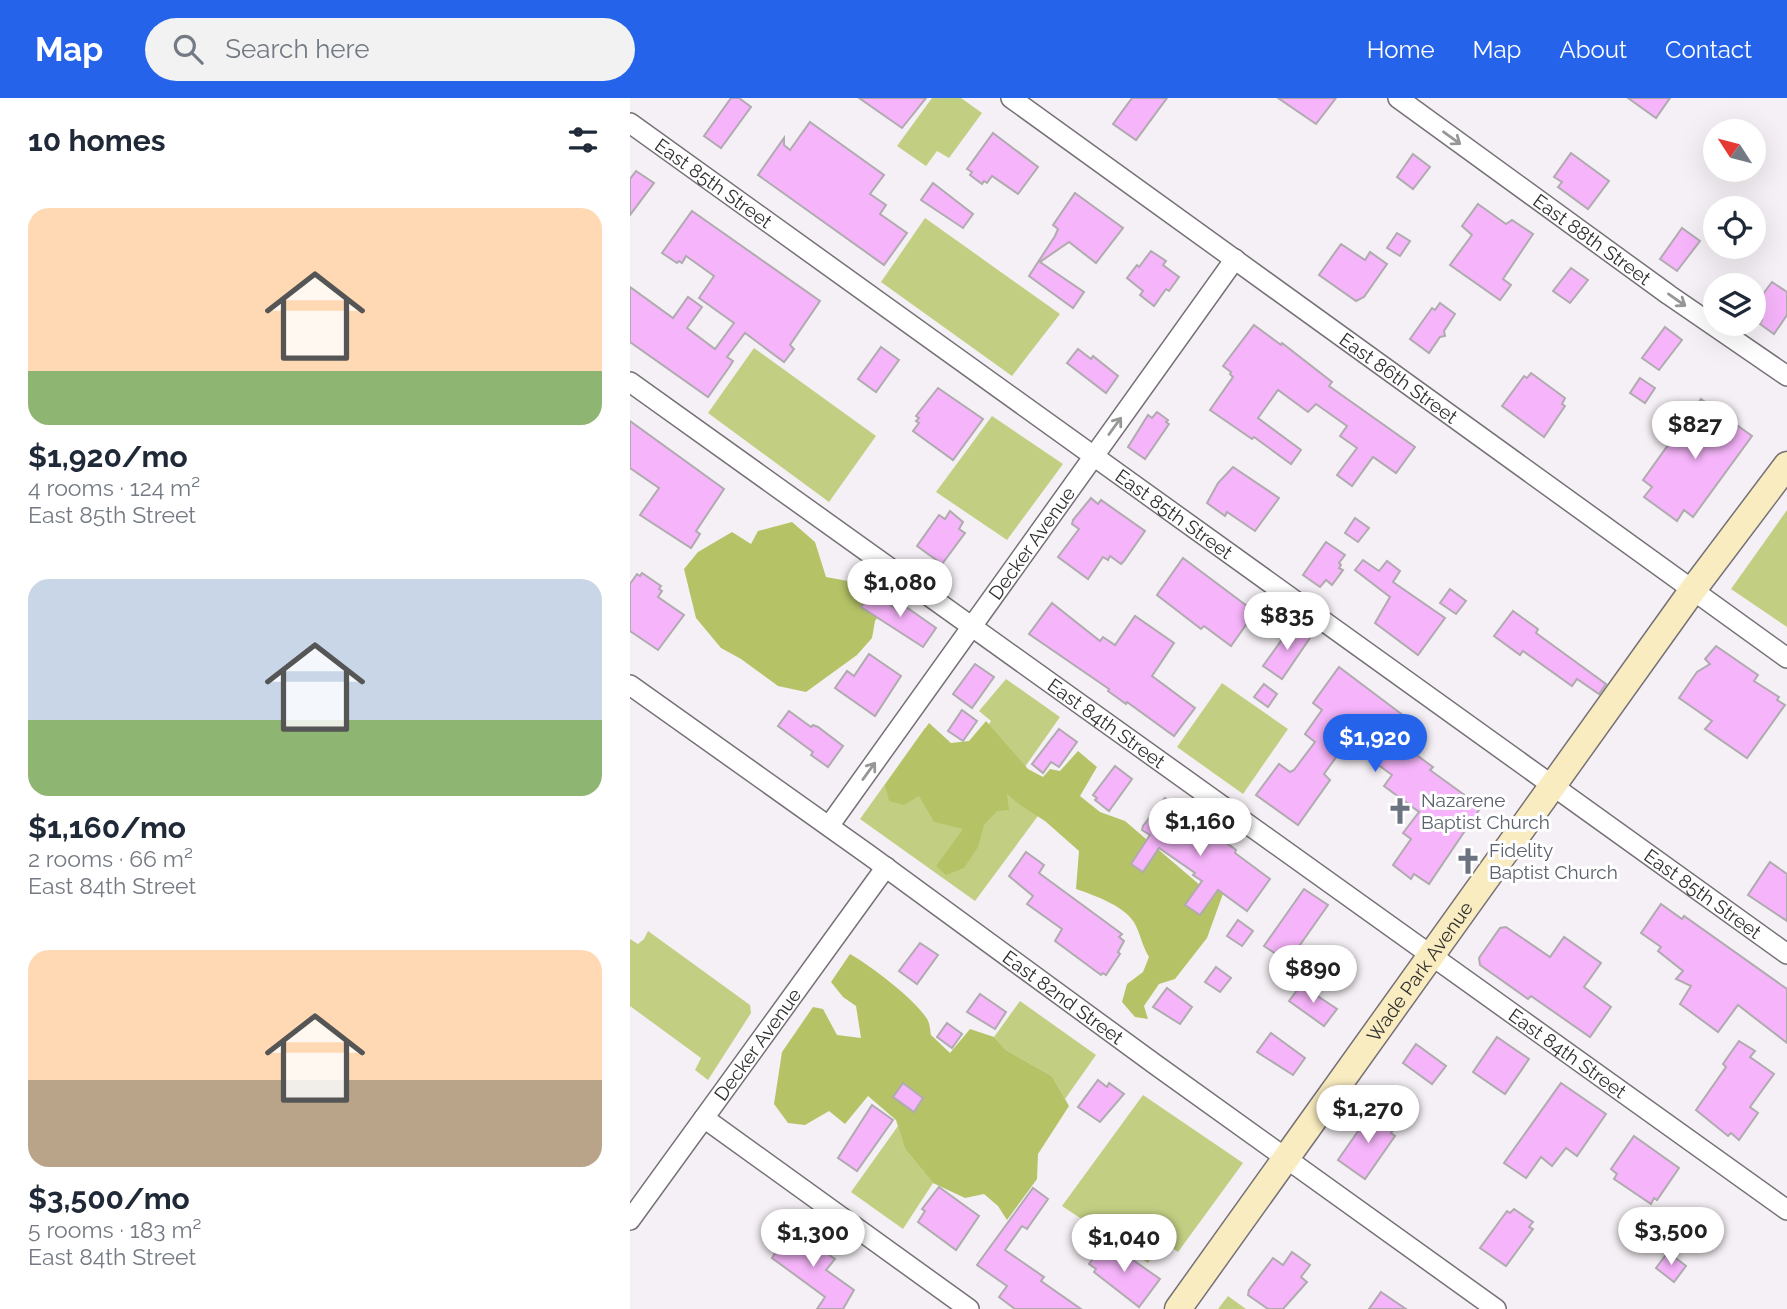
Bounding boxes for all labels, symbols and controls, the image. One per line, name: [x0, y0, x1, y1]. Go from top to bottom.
search box: [145, 18, 635, 81]
text: Map: [35, 30, 103, 69]
icon: search: [169, 30, 207, 68]
text: Search here: [225, 34, 370, 64]
text: Home: [1367, 35, 1435, 64]
text: Map: [1473, 35, 1521, 64]
text: About: [1559, 35, 1627, 64]
text: Contact: [1665, 35, 1752, 64]
north arrow: [1703, 119, 1766, 182]
map controls: [1703, 119, 1766, 336]
icon: filters: [564, 121, 602, 159]
text: 10 homes: [28, 123, 165, 158]
one-way arrow: [1443, 131, 1461, 146]
street label: East 85th Street: [651, 134, 777, 233]
street label: East 88th Street: [1529, 189, 1656, 290]
button: locate: [1703, 196, 1766, 259]
icon: home: [252, 253, 378, 379]
button: layers: [1703, 273, 1766, 336]
one-way arrow: [1667, 293, 1686, 307]
street label: East 86th Street: [1335, 328, 1462, 428]
pin: $827: [1654, 402, 1736, 461]
text: $827: [1668, 410, 1722, 437]
one-way arrow: [1108, 417, 1122, 436]
text: $1,920/mo: [28, 439, 188, 474]
street label: East 85th Street: [1111, 464, 1238, 564]
text: 4 rooms · 124 m²: [28, 474, 200, 501]
street label: Decker Avenue: [984, 483, 1079, 604]
text: East 85th Street: [28, 501, 196, 528]
pin: $1,080: [843, 560, 957, 619]
text: $1,080: [863, 568, 937, 595]
pin: $835: [1246, 592, 1328, 652]
text: $835: [1260, 601, 1314, 628]
icon: home: [252, 624, 378, 750]
street label: East 84th Street: [1044, 674, 1170, 773]
pin: $1,920: [1318, 714, 1432, 774]
text: $1,920: [1339, 723, 1411, 750]
one-way arrow: [861, 761, 876, 780]
place label: Nazarene Baptist Church: [1421, 789, 1550, 833]
church icon: Nazarene Baptist Church: [1385, 796, 1415, 826]
pin: $1,160: [1143, 798, 1257, 858]
text: $1,160: [1165, 807, 1235, 834]
text: $1,160/mo: [28, 810, 186, 845]
place label: Fidelity Baptist Church: [1489, 839, 1618, 883]
street label: East 85th Street: [1640, 844, 1766, 943]
text: 2 rooms · 66 m²: [28, 845, 193, 872]
church icon: Fidelity Baptist Church: [1453, 846, 1483, 876]
text: East 84th Street: [28, 872, 196, 899]
street label: Wade Park Avenue: [1362, 897, 1477, 1046]
street label: East 82nd Street: [999, 946, 1128, 1049]
pin: $890: [1272, 946, 1354, 1005]
text: $890: [1285, 954, 1341, 981]
street label: Decker Avenue: [709, 984, 805, 1105]
icon: home: [252, 995, 378, 1121]
street label: East 84th Street: [1505, 1004, 1631, 1103]
pin: $1,270: [1311, 1086, 1425, 1145]
text: $1,270: [1332, 1094, 1404, 1121]
text: $3,500/mo: [28, 1181, 190, 1216]
pin: $3,500: [1614, 1208, 1728, 1267]
pin: $1,300: [756, 1210, 870, 1269]
pin: $1,040: [1067, 1214, 1181, 1274]
text: 5 rooms · 183 m²: [28, 1216, 202, 1243]
text: $3,500: [1634, 1216, 1708, 1243]
text: $1,300: [777, 1218, 849, 1245]
text: $1,040: [1088, 1223, 1160, 1250]
text: East 84th Street: [28, 1243, 196, 1270]

